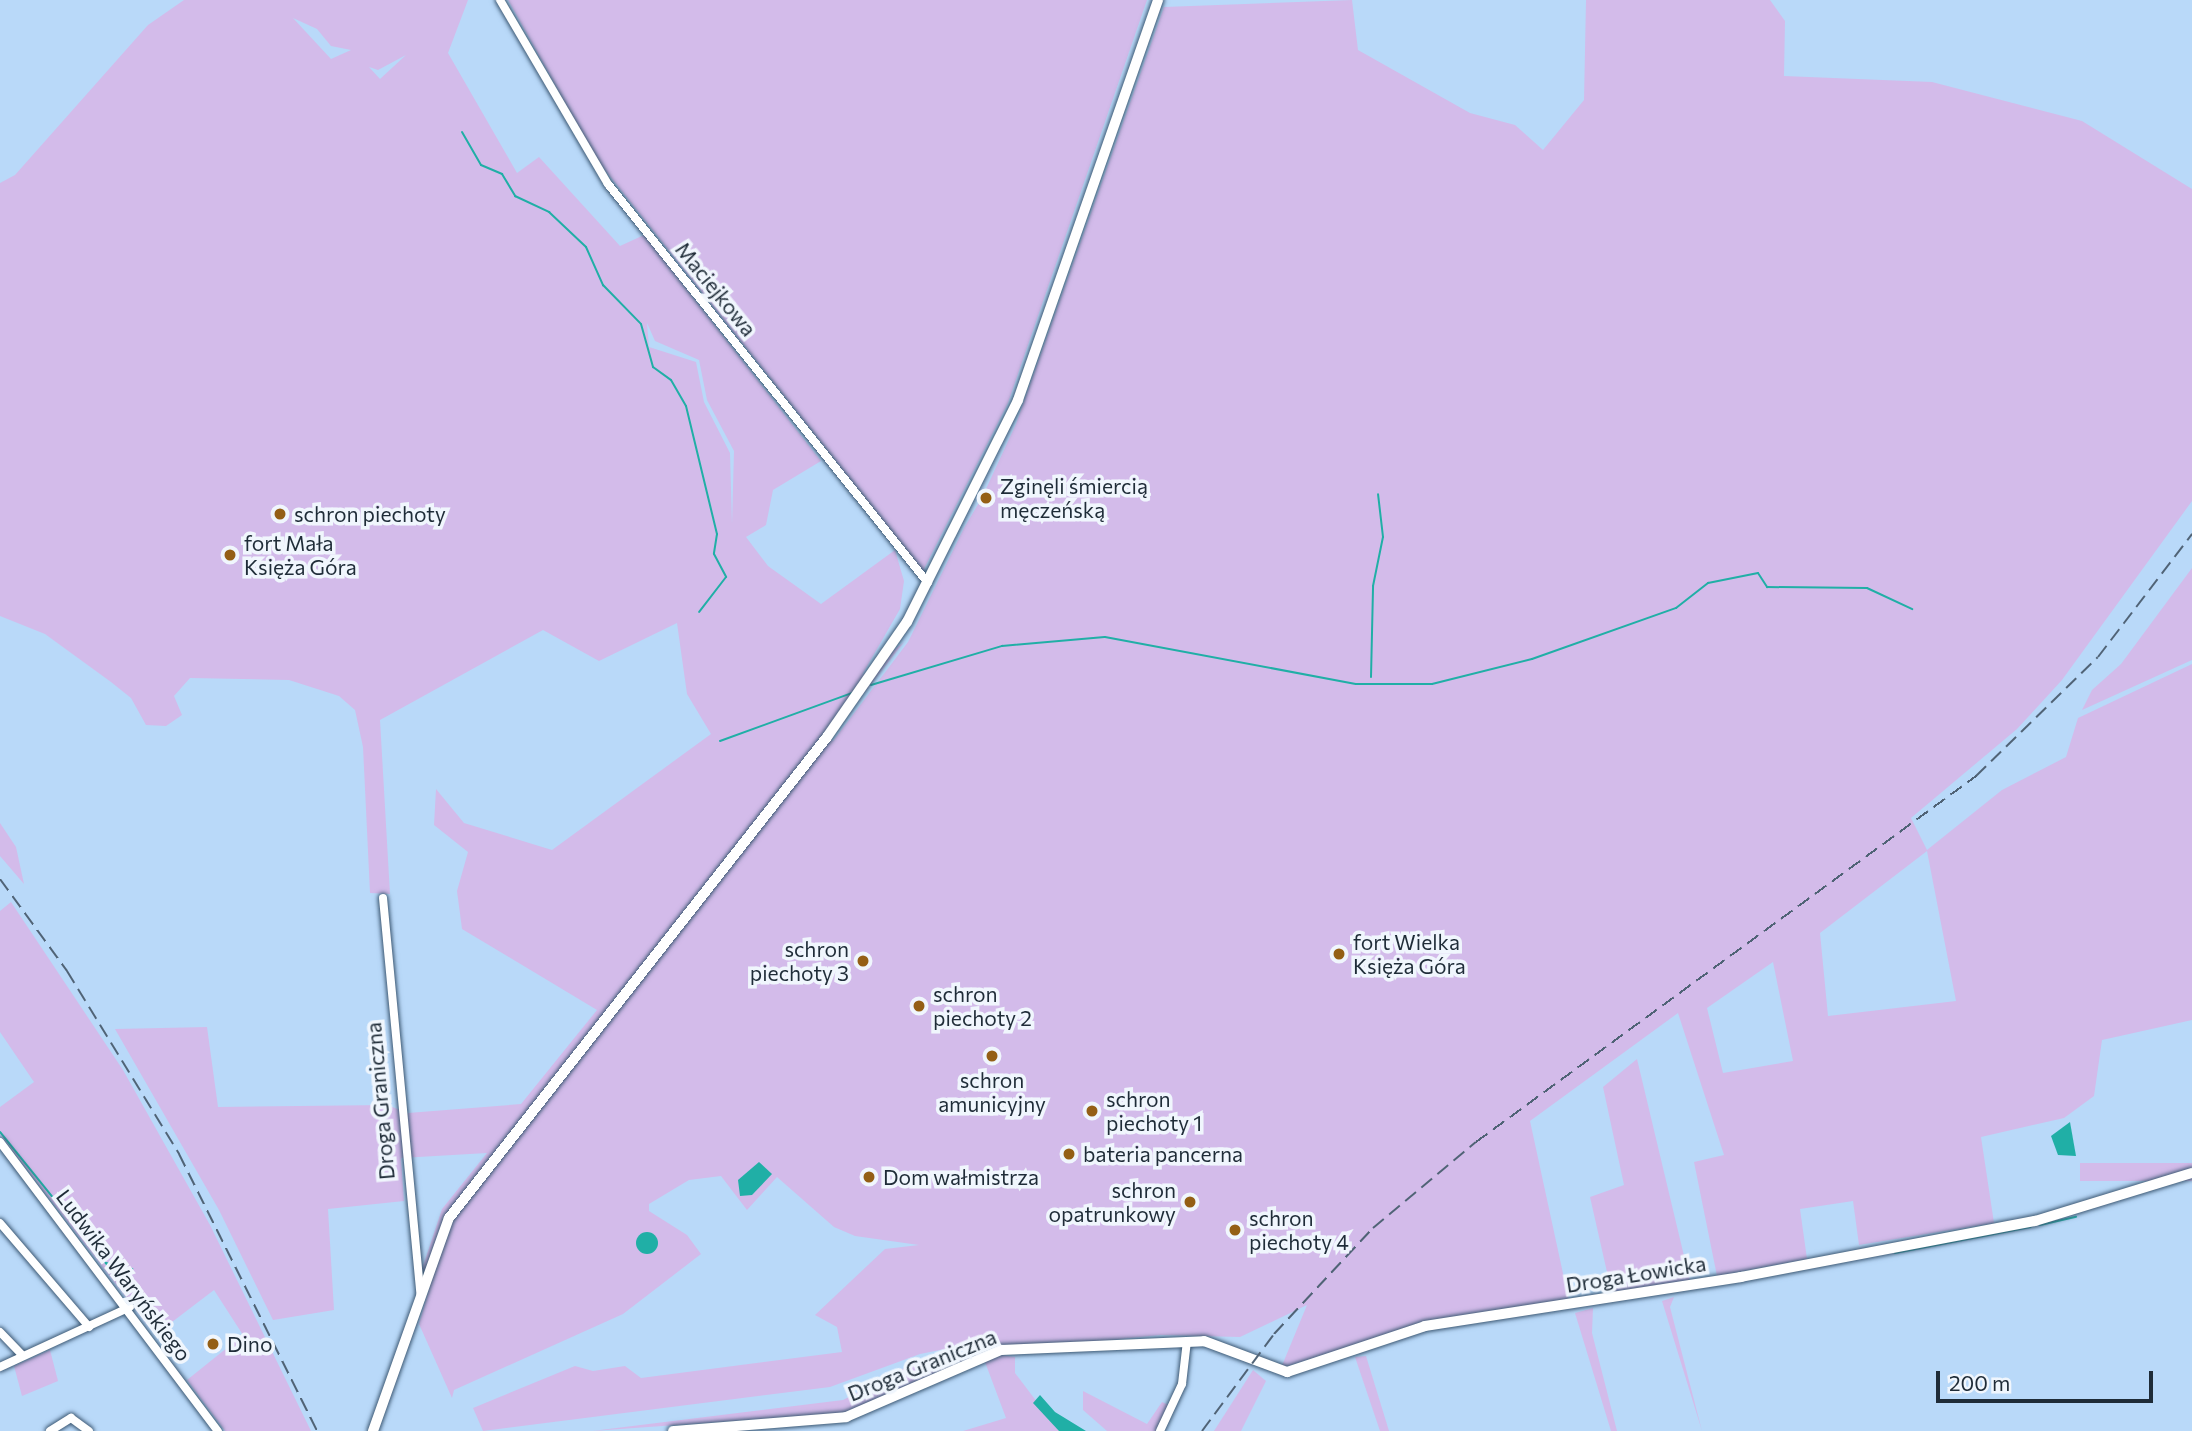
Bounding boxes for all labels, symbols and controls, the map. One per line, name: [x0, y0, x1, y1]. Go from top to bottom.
street label: Maciejkowa: [670, 237, 762, 341]
place label: Zginęli śmiercią męczeńską: [1000, 473, 1148, 523]
marker: Zginęli śmiercią męczeńską: [978, 490, 994, 506]
place label: schron piechoty: [294, 501, 446, 527]
marker: schron piechoty: [272, 506, 288, 522]
place label: fort Mała Księża Góra: [244, 530, 357, 580]
marker: fort Mała Księża Góra: [222, 547, 238, 563]
place label: fort Wielka Księża Góra: [1353, 929, 1466, 979]
place label: schron piechoty 3: [750, 936, 849, 986]
marker: fort Wielka Księża Góra: [1331, 946, 1347, 962]
marker: schron piechoty 3: [855, 953, 871, 969]
place label: schron piechoty 2: [933, 981, 1032, 1031]
marker: schron piechoty 2: [911, 998, 927, 1014]
street label: Droga Graniczna: [361, 1021, 399, 1181]
marker: schron amunicyjny: [984, 1048, 1000, 1064]
place label: schron amunicyjny: [938, 1067, 1046, 1117]
place label: schron piechoty 1: [1106, 1086, 1202, 1136]
marker: schron piechoty 1: [1084, 1103, 1100, 1119]
place label: bateria pancerna: [1083, 1141, 1243, 1167]
marker: bateria pancerna: [1061, 1146, 1077, 1162]
place label: Dom wałmistrza: [883, 1164, 1039, 1190]
marker: Dom wałmistrza: [861, 1169, 877, 1185]
place label: schron opatrunkowy: [1049, 1177, 1176, 1227]
street label: Ludwika Waryńskiego: [51, 1184, 197, 1366]
marker: schron opatrunkowy: [1182, 1194, 1198, 1210]
place label: schron piechoty 4: [1249, 1205, 1349, 1255]
marker: schron piechoty 4: [1227, 1222, 1243, 1238]
street label: Droga Łowicka: [1564, 1250, 1708, 1298]
street label: Droga Graniczna: [844, 1324, 1000, 1406]
place label: Dino: [227, 1331, 272, 1357]
marker: Dino: [205, 1336, 221, 1352]
scale bar: [1940, 1358, 2157, 1402]
text: 200 m: [1949, 1370, 2010, 1395]

